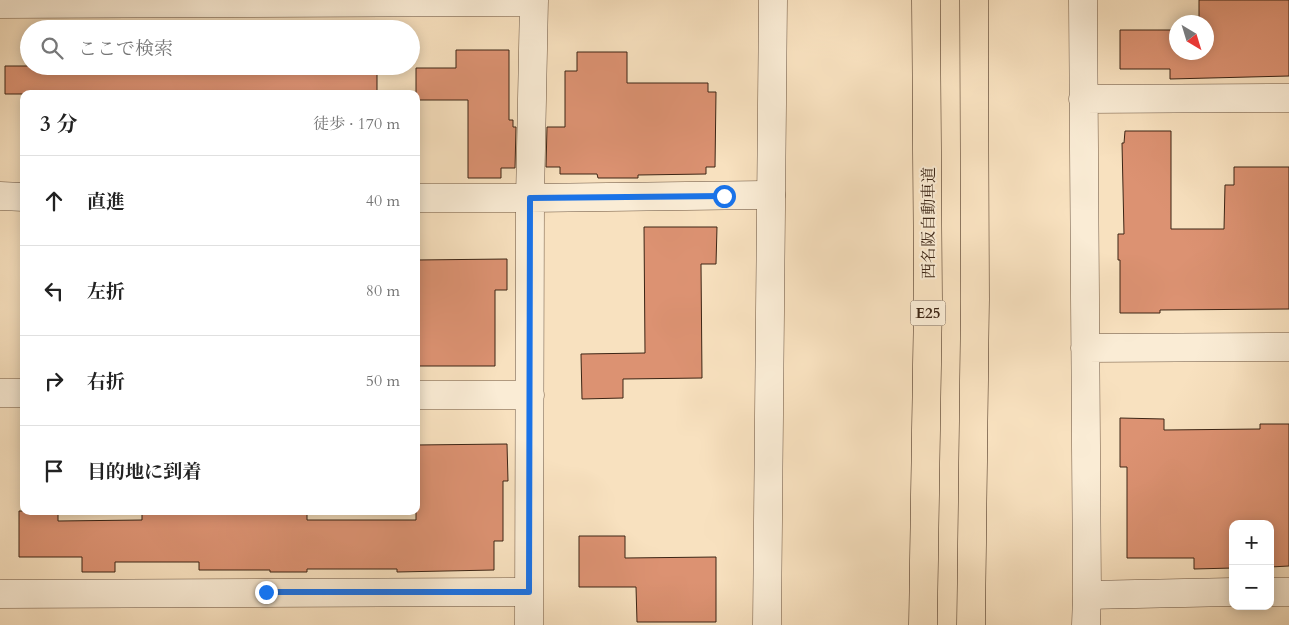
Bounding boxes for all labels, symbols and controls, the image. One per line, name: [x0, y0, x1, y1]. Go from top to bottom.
north arrow: [1169, 15, 1214, 60]
search box: [20, 20, 420, 75]
icon: search: [38, 34, 66, 62]
text: ここで検索: [78, 36, 173, 62]
text: 3 分: [40, 110, 77, 139]
text: 徒歩 · 170 m: [313, 113, 400, 135]
street label: 西名阪自動車道: [918, 167, 940, 279]
route start: [713, 185, 736, 208]
icon: ahead: [40, 187, 68, 215]
text: 直進: [87, 189, 125, 215]
text: 40 m: [366, 190, 400, 212]
icon: left: [40, 277, 68, 305]
text: 左折: [87, 279, 125, 305]
text: 80 m: [366, 280, 400, 302]
road number: E25: [910, 300, 946, 326]
icon: right: [40, 367, 68, 395]
text: 右折: [87, 369, 125, 395]
text: 50 m: [366, 370, 400, 392]
icon: arrive: [40, 457, 68, 485]
text: 目的地に到着: [87, 459, 201, 485]
map controls: [1229, 520, 1274, 610]
button: +: [1229, 520, 1274, 565]
button: −: [1229, 565, 1274, 610]
route end: [255, 581, 278, 604]

